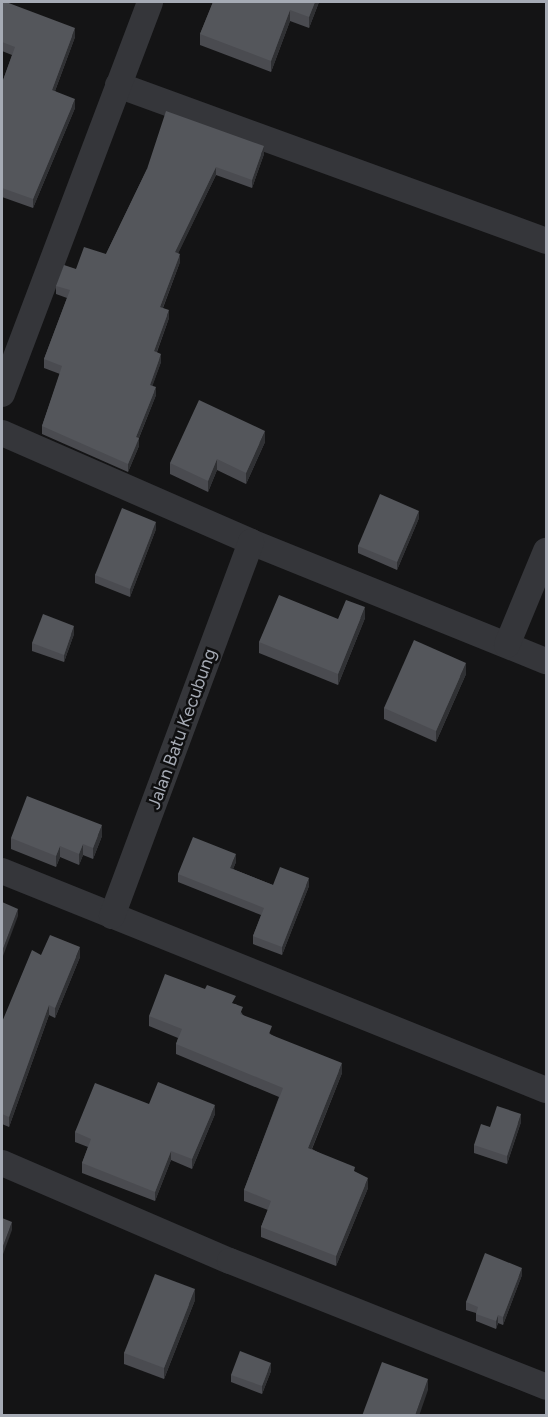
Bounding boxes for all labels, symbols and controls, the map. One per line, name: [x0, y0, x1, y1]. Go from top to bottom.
street label: Jalan Batu Kecubung: [143, 646, 221, 812]

